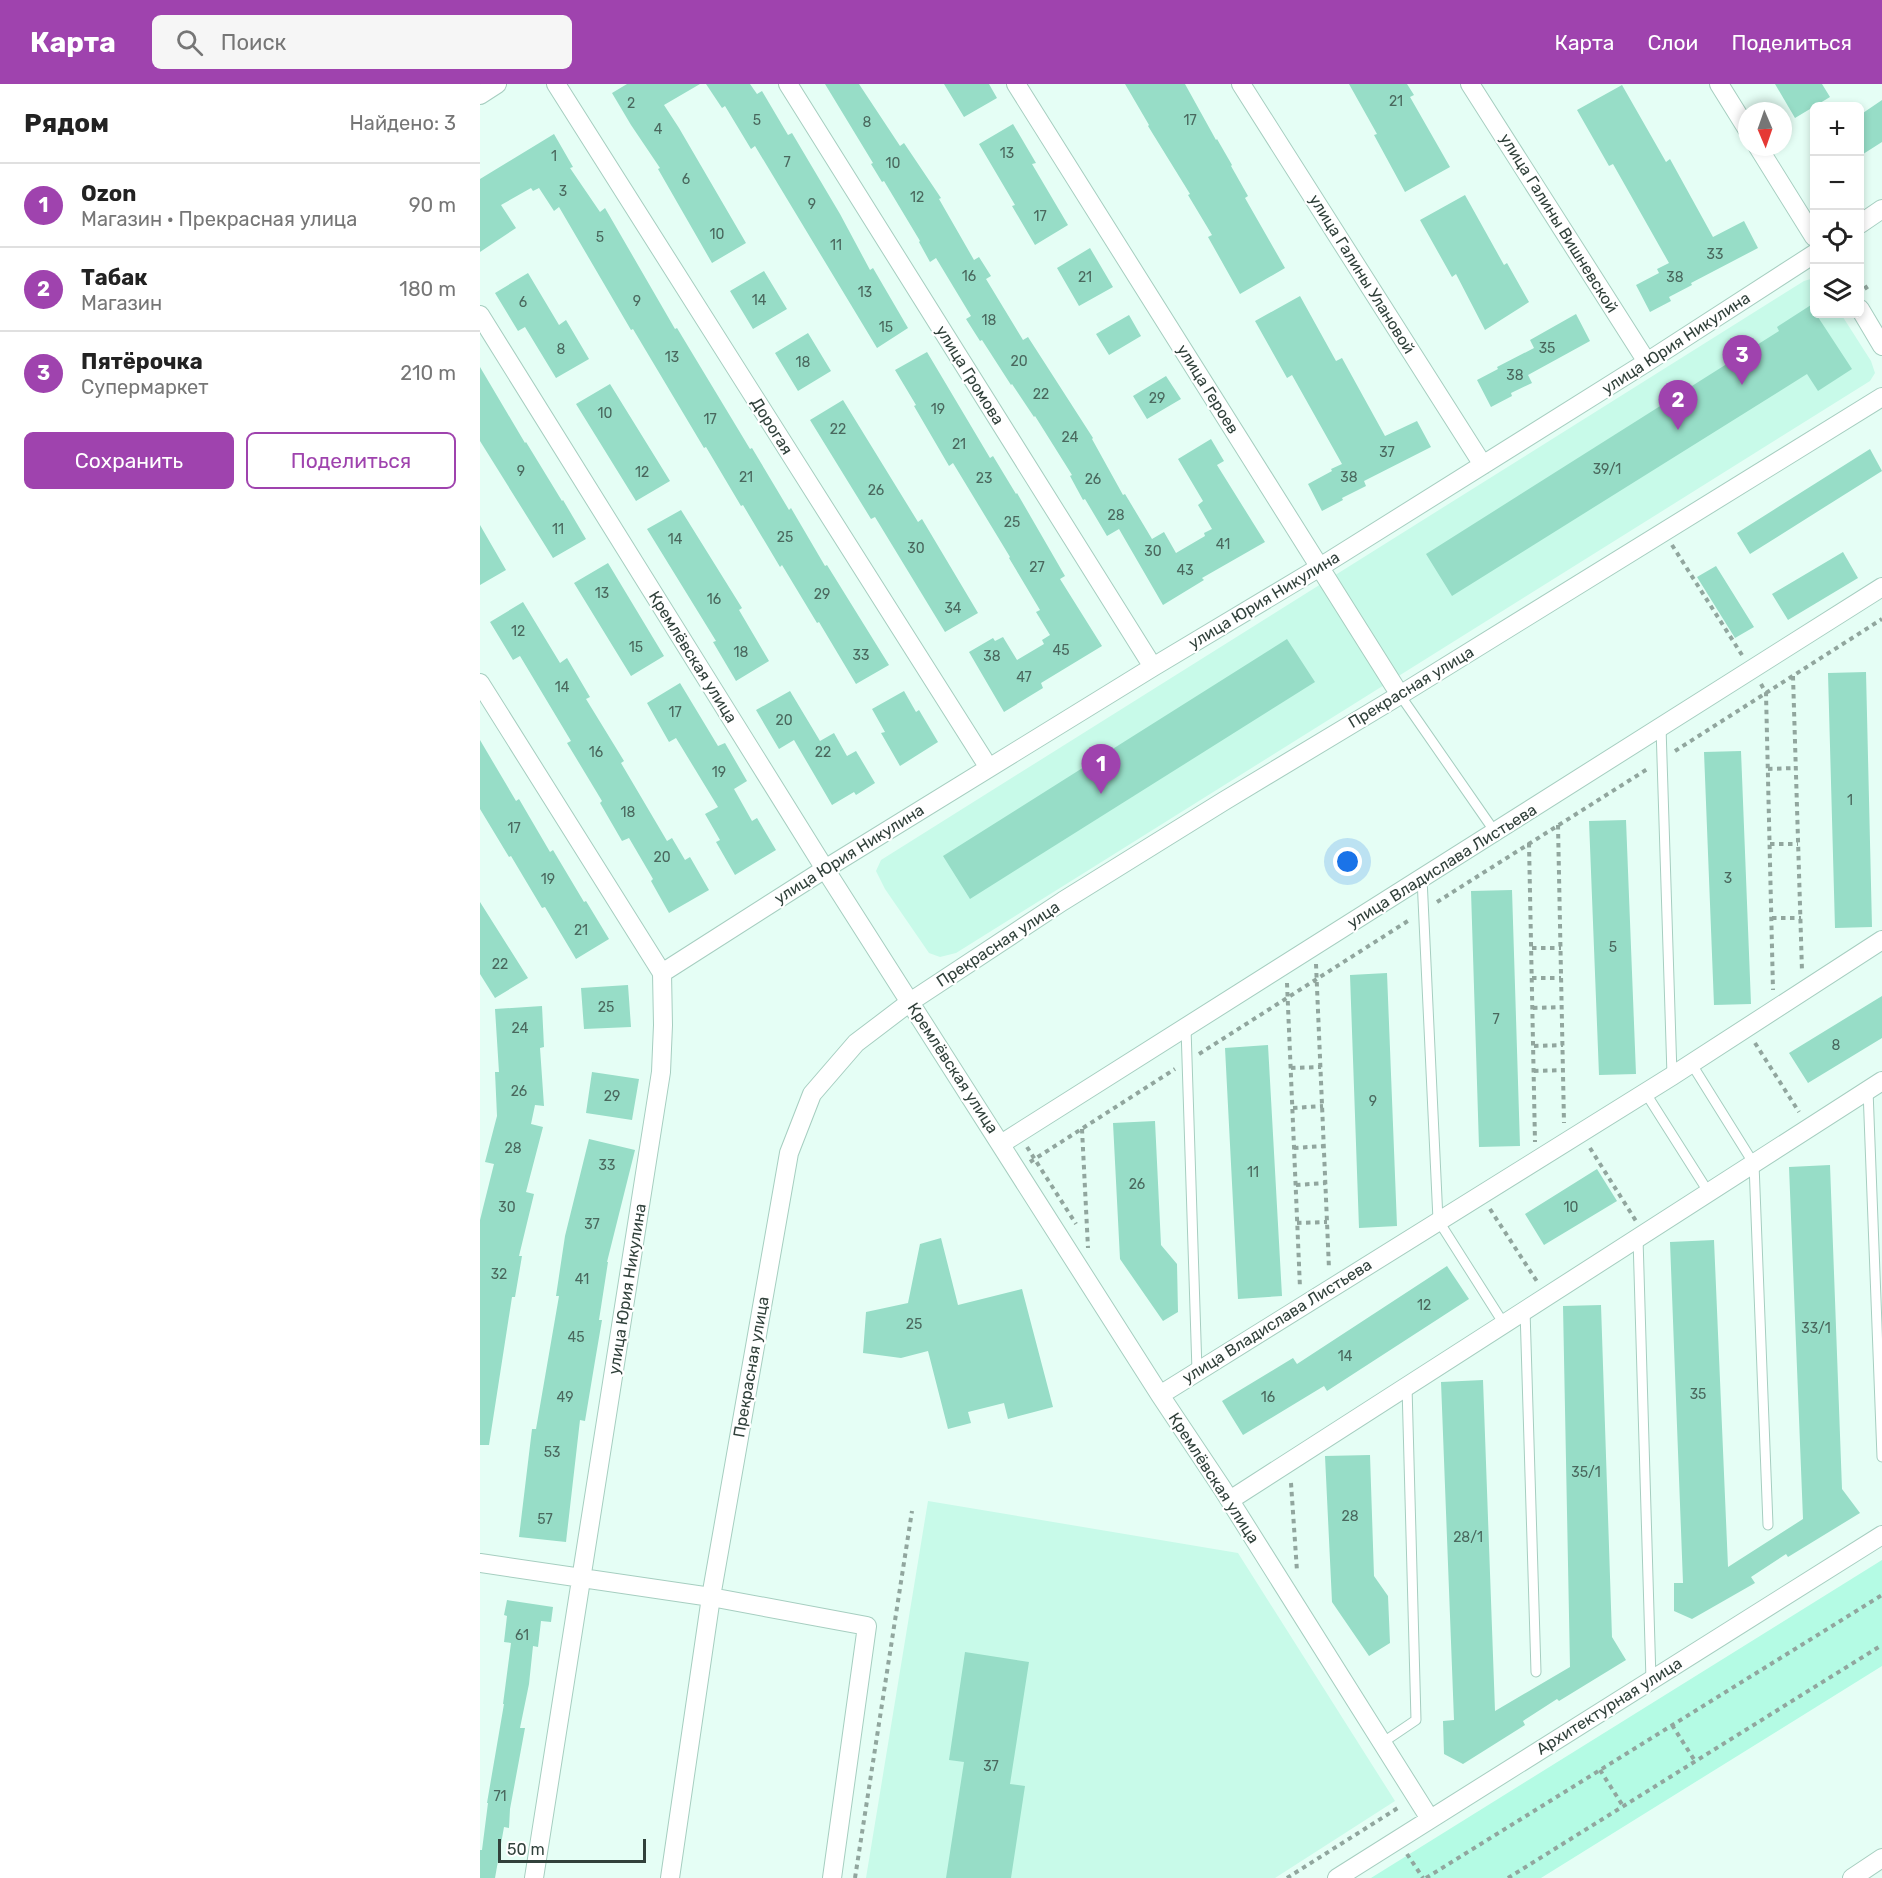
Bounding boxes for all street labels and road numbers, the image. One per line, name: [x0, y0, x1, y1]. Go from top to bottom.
street label: улица Галины Вишневской: [1496, 130, 1622, 316]
street label: улица Галины Улановой: [1305, 191, 1419, 357]
street label: улица Юрия Никулина: [1598, 288, 1754, 398]
street label: улица Громова: [932, 322, 1008, 428]
street label: улица Героев: [1173, 341, 1243, 437]
street label: Дорогая: [747, 394, 797, 458]
street label: улица Юрия Никулина: [1185, 547, 1343, 653]
street label: Кремлёвская улица: [645, 588, 741, 726]
street label: Прекрасная улица: [1345, 642, 1477, 732]
street label: улица Юрия Никулина: [771, 800, 927, 908]
street label: улица Владислава Листьева: [1344, 800, 1540, 932]
street label: Прекрасная улица: [933, 897, 1063, 991]
street label: Кремлёвская улица: [904, 999, 1002, 1137]
street label: улица Юрия Никулина: [604, 1202, 650, 1376]
street label: улица Владислава Листьева: [1179, 1255, 1375, 1387]
street label: Прекрасная улица: [729, 1295, 773, 1439]
street label: Кремлёвская улица: [1165, 1409, 1263, 1547]
street label: Архитектурная улица: [1533, 1653, 1685, 1759]

